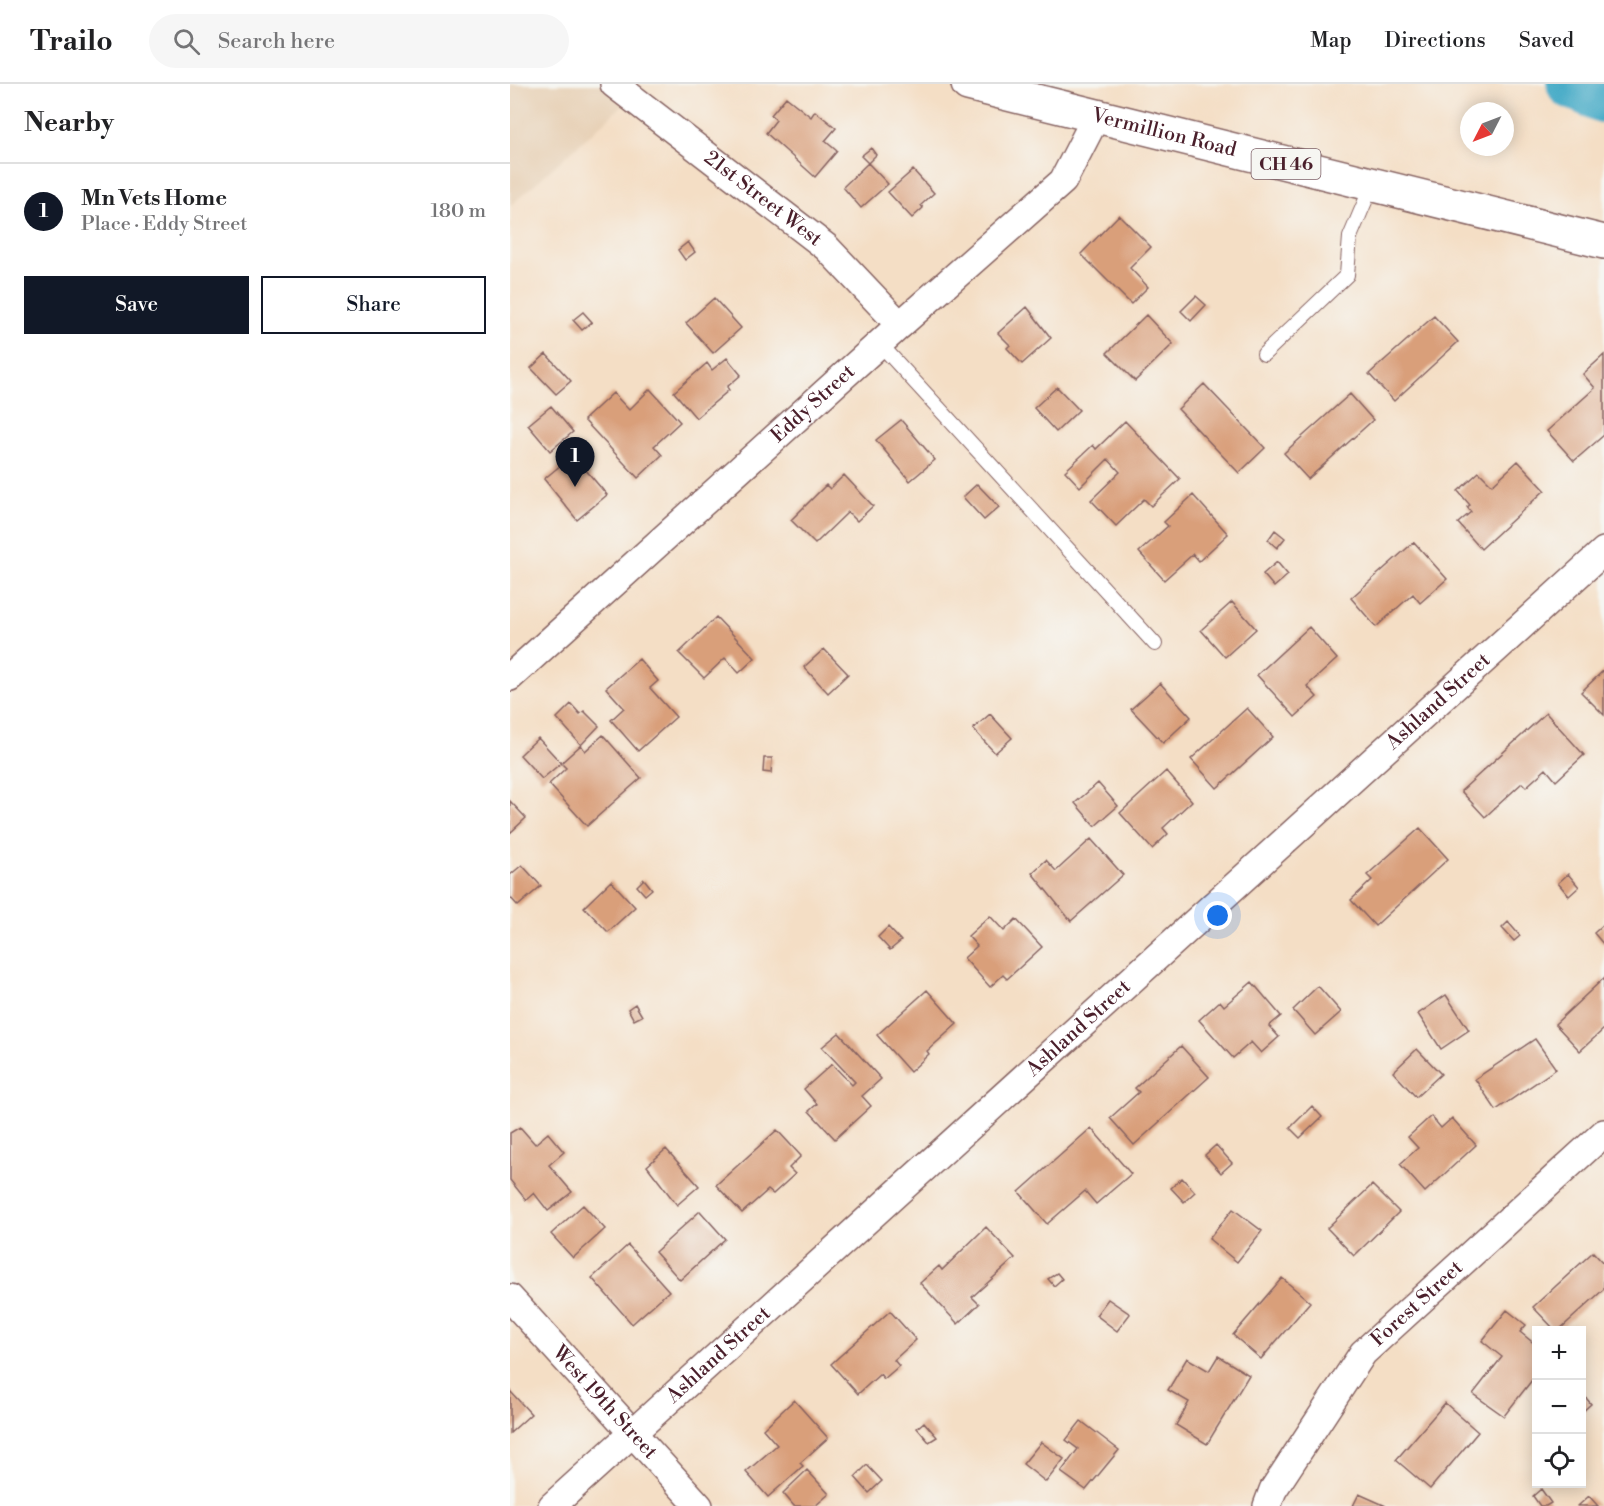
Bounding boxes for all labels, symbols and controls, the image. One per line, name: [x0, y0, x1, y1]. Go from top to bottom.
search box: [149, 14, 569, 68]
text: Trailo: [30, 24, 113, 59]
icon: search: [170, 25, 203, 58]
text: Search here: [218, 28, 335, 55]
text: Map: [1310, 28, 1352, 54]
text: Directions: [1385, 28, 1486, 54]
text: Saved: [1519, 28, 1574, 54]
street label: Vermillion Road: [1088, 102, 1240, 163]
north arrow: [1460, 102, 1514, 156]
text: Nearby: [24, 107, 114, 139]
street label: 21st Street West: [699, 145, 827, 252]
road number: CH 46: [1252, 149, 1320, 179]
text: Mn Vets Home: [81, 185, 227, 212]
text: 1: [39, 199, 48, 224]
text: 180 m: [431, 199, 486, 224]
text: Place · Eddy Street: [81, 212, 247, 237]
button: Save: [24, 276, 249, 334]
button: Share: [261, 276, 486, 334]
street label: Eddy Street: [766, 359, 860, 448]
pin: 1: [556, 438, 594, 487]
street label: Ashland Street: [1380, 648, 1496, 756]
your location: [1203, 901, 1232, 930]
street label: Ashland Street: [1020, 974, 1136, 1082]
street label: Forest Street: [1366, 1255, 1468, 1352]
street label: Ashland Street: [660, 1301, 776, 1409]
map controls: [1532, 1326, 1586, 1488]
button: +: [1532, 1326, 1586, 1380]
street label: West 19th Street: [546, 1340, 663, 1464]
button: −: [1532, 1380, 1586, 1434]
button: locate: [1532, 1434, 1586, 1488]

